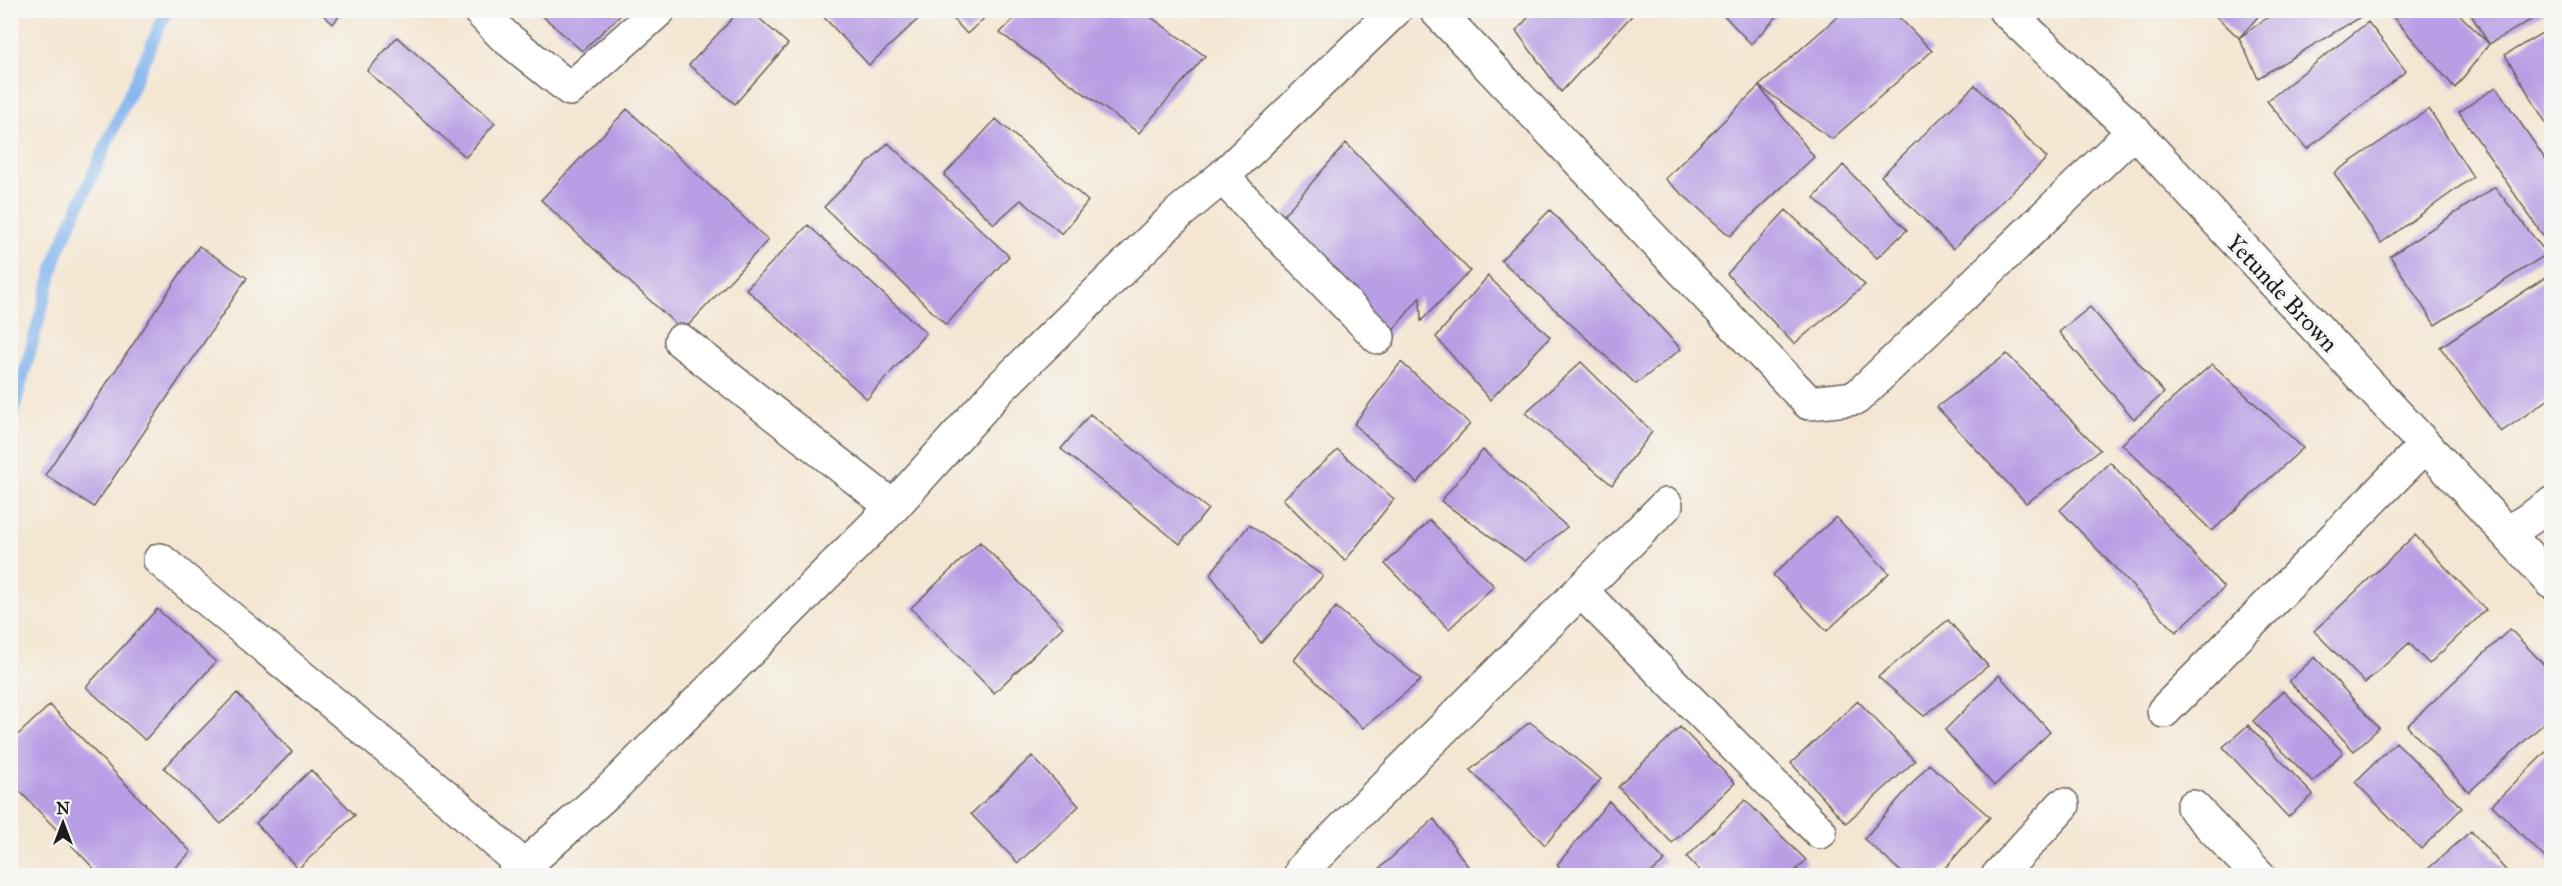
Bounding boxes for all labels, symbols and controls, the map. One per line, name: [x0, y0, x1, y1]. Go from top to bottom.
street label: Yetunde Brown: [2220, 228, 2344, 358]
north arrow: [33, 793, 93, 853]
text: N: [56, 799, 70, 818]

